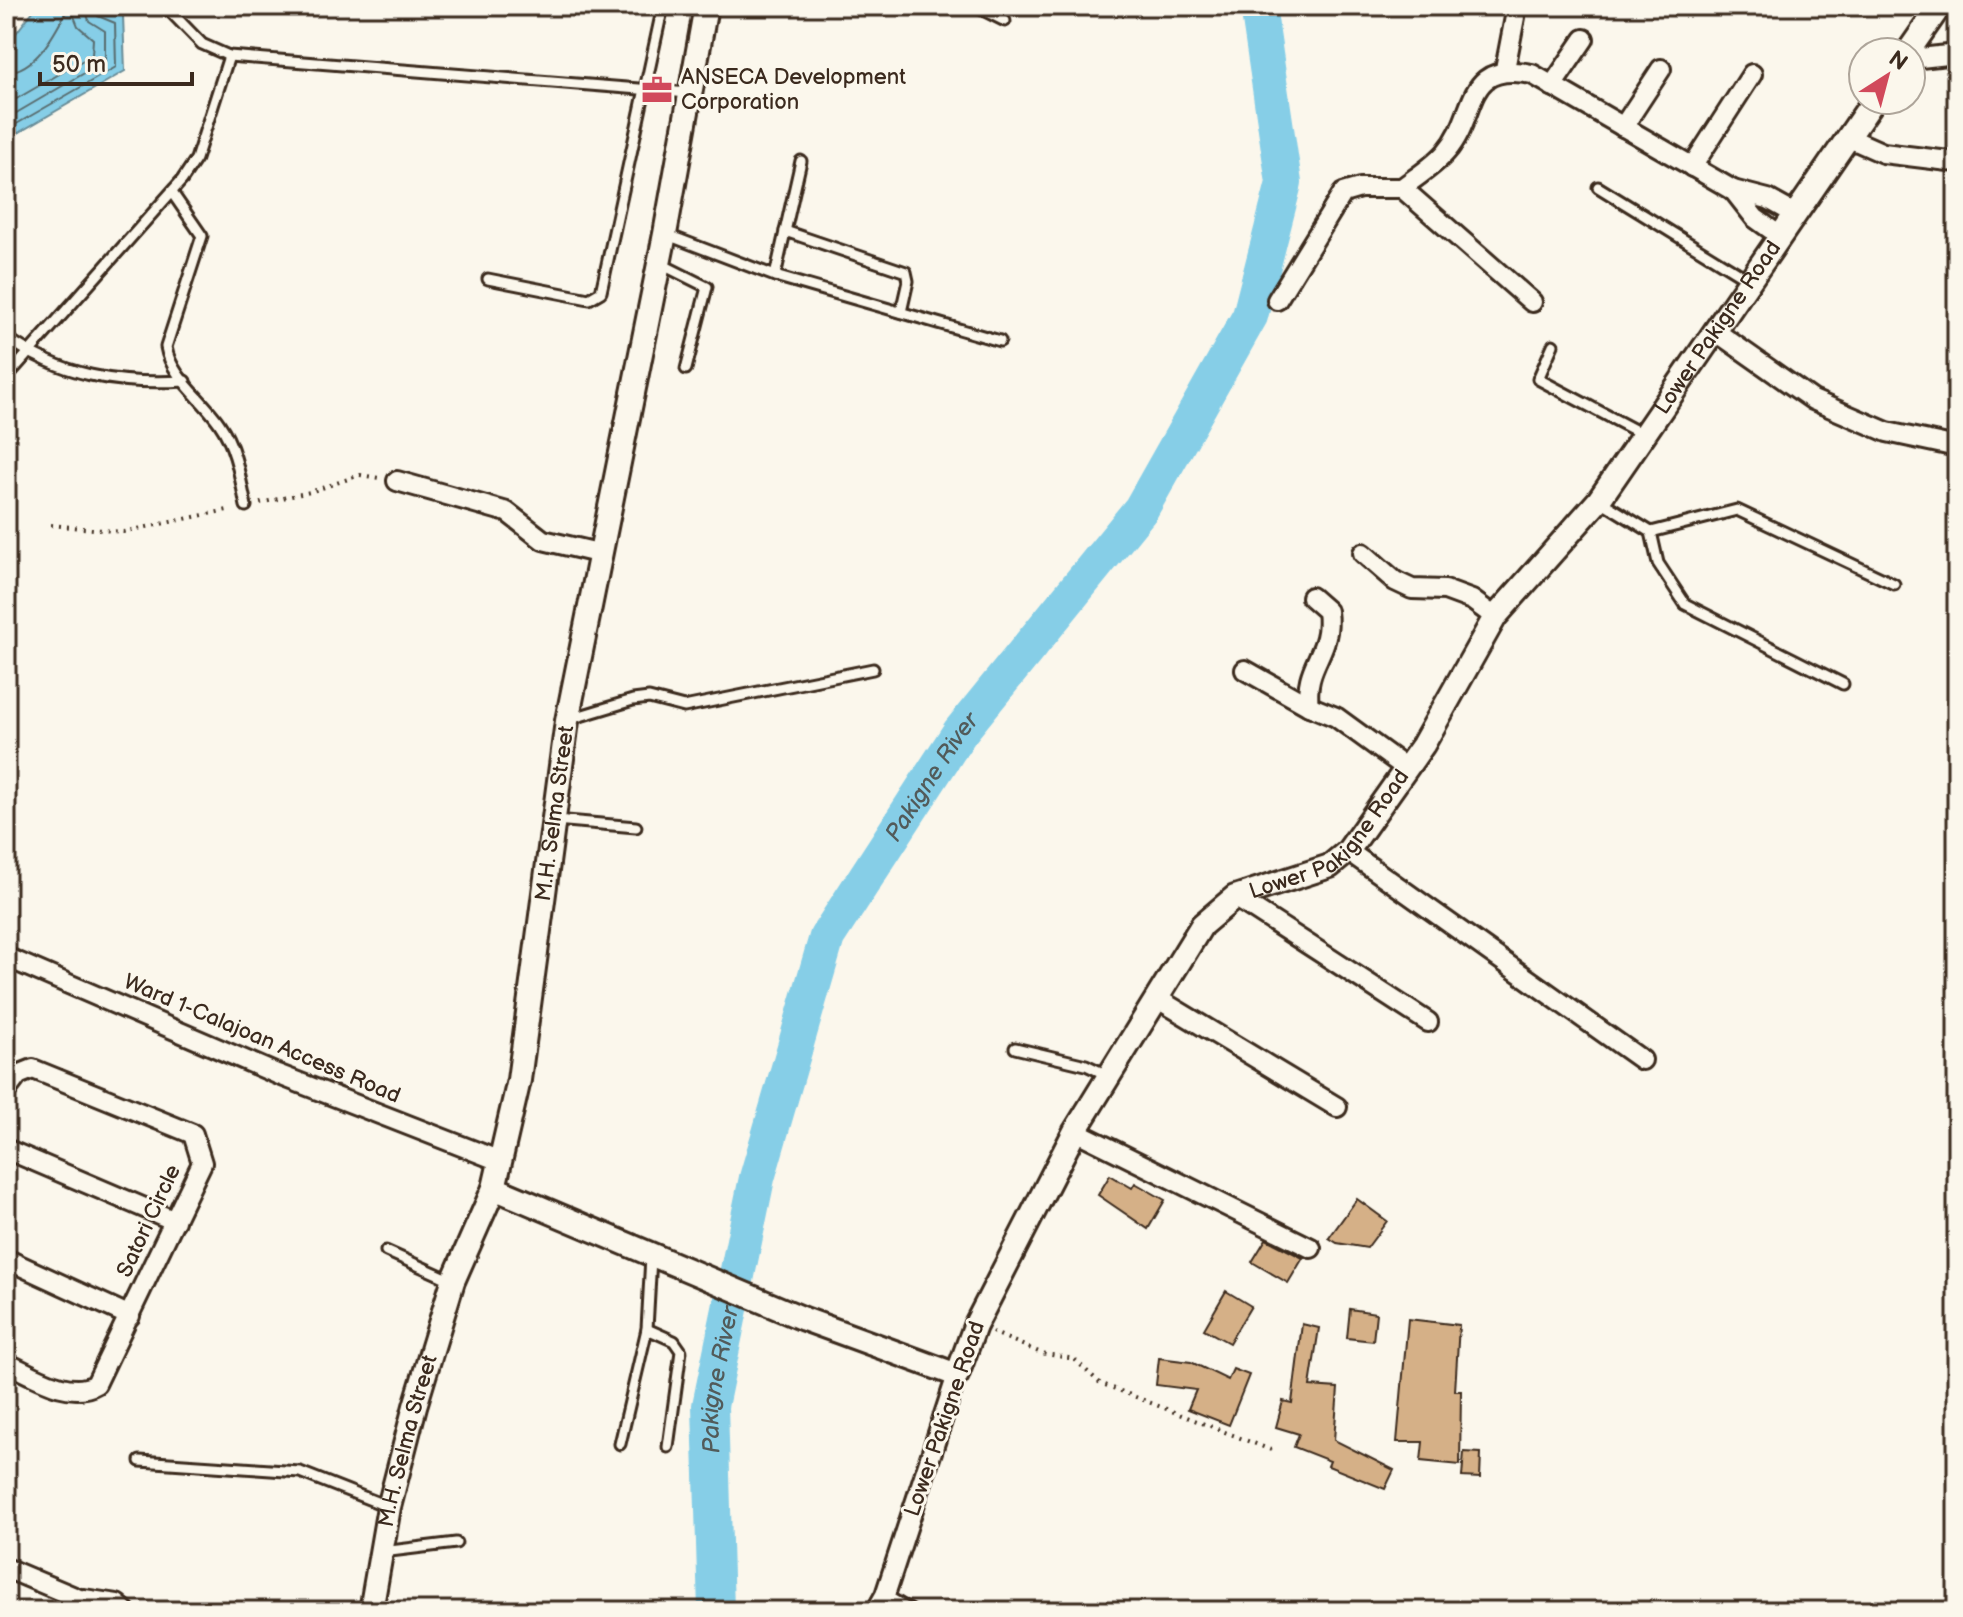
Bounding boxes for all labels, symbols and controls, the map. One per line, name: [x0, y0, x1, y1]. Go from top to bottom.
scale bar: [40, 36, 192, 86]
north arrow: [1847, 36, 1927, 116]
text: N: [1883, 45, 1912, 77]
text: 50 m: [52, 50, 106, 79]
place label: ANSECA Development Corporation: [681, 64, 906, 116]
office icon: ANSECA Development Corporation: [640, 73, 674, 107]
street label: Lower Pakigne Road: [1648, 236, 1787, 419]
water label: Pakigne River: [878, 705, 986, 847]
street label: M.H. Selma Street: [530, 724, 580, 903]
street label: Lower Pakigne Road: [1246, 764, 1415, 905]
street label: Ward 1-Calajoan Access Road: [120, 968, 404, 1110]
street label: Satori Circle: [111, 1160, 187, 1282]
water label: Pakigne River: [695, 1302, 745, 1454]
street label: Lower Pakigne Road: [899, 1318, 991, 1520]
street label: M.H. Selma Street: [372, 1351, 443, 1529]

